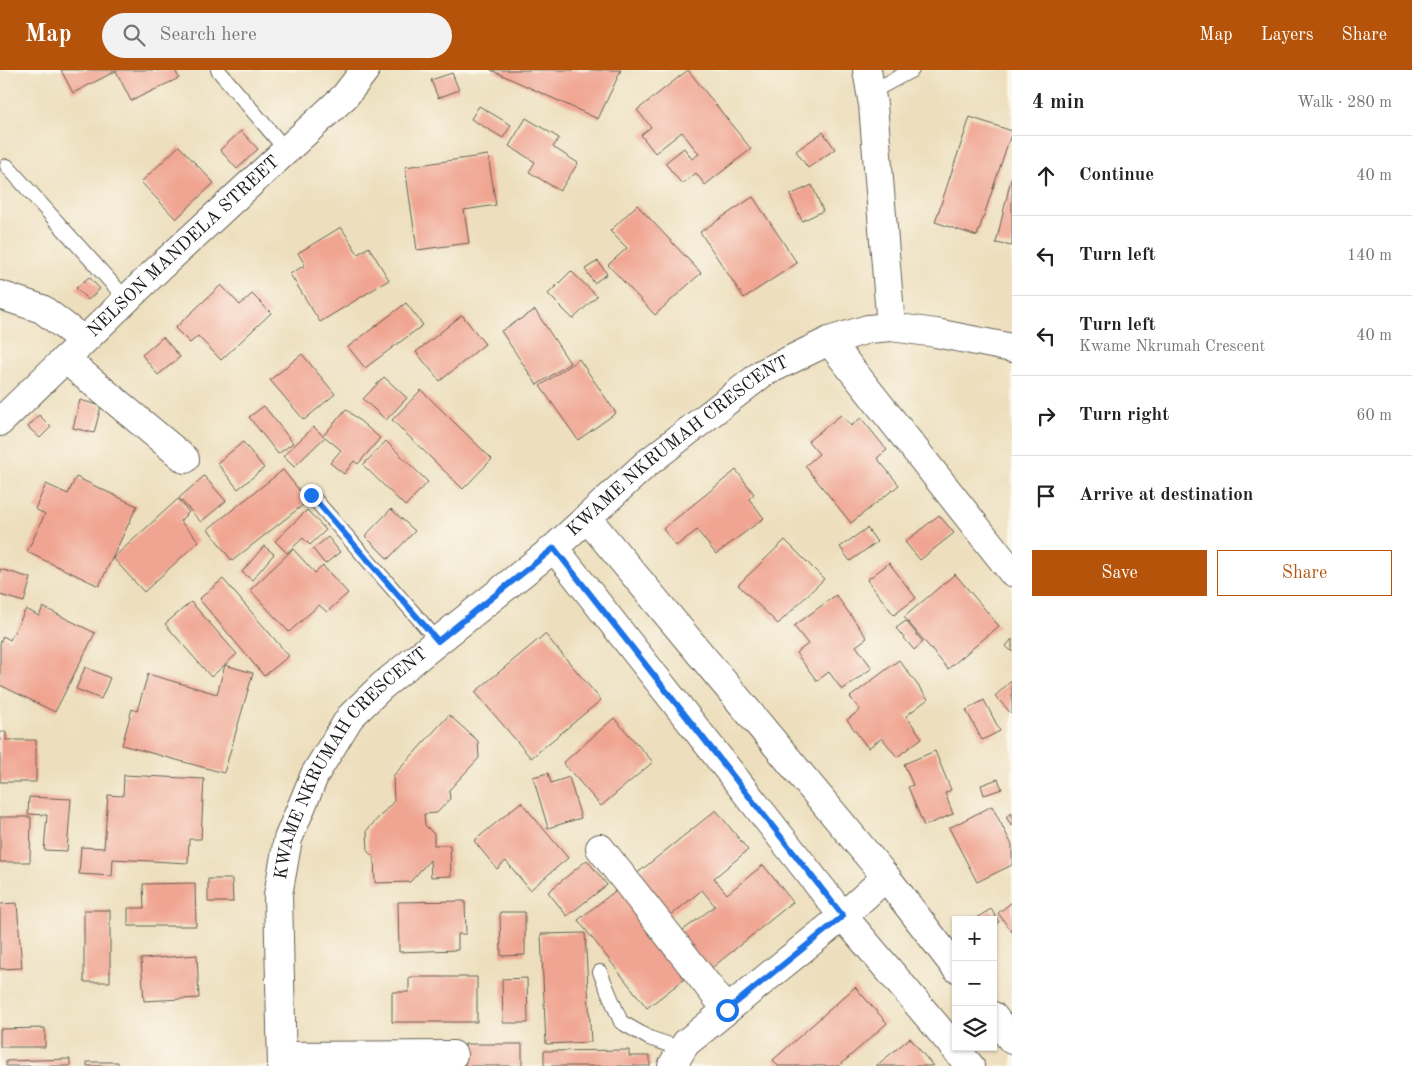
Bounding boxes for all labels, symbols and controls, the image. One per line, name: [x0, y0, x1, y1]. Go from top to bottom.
search box: [102, 13, 452, 58]
icon: search: [120, 21, 148, 49]
text: Map: [25, 23, 72, 47]
text: Search here: [160, 26, 257, 45]
text: Map: [1199, 26, 1233, 44]
text: Layers: [1261, 26, 1313, 44]
text: Share: [1341, 26, 1387, 44]
text: 4 min: [1032, 92, 1085, 113]
text: Walk · 280 m: [1297, 95, 1392, 111]
street label: NELSON MANDELA STREET: [84, 152, 283, 341]
icon: ahead: [1032, 162, 1060, 190]
text: Continue: [1079, 166, 1154, 185]
text: 40 m: [1356, 168, 1392, 184]
icon: left: [1032, 242, 1060, 270]
text: Turn left: [1079, 246, 1156, 265]
text: 140 m: [1347, 248, 1392, 264]
text: Turn left: [1079, 316, 1156, 335]
icon: left: [1032, 322, 1060, 350]
text: 40 m: [1356, 328, 1392, 344]
text: Kwame Nkrumah Crescent: [1079, 339, 1265, 355]
street label: KWAME NKRUMAH CRESCENT: [564, 353, 791, 540]
icon: right: [1032, 402, 1060, 430]
text: Turn right: [1079, 406, 1169, 425]
text: 60 m: [1356, 408, 1392, 424]
icon: arrive: [1032, 482, 1060, 510]
route end: [300, 484, 323, 507]
text: Arrive at destination: [1079, 486, 1253, 505]
button: Save: [1032, 550, 1207, 596]
button: Share: [1217, 550, 1392, 596]
street label: KWAME NKRUMAH CRESCENT: [272, 644, 431, 881]
map controls: [952, 916, 997, 1051]
button: +: [952, 916, 997, 961]
button: −: [952, 961, 997, 1006]
route start: [716, 999, 739, 1022]
button: layers: [952, 1006, 997, 1051]

